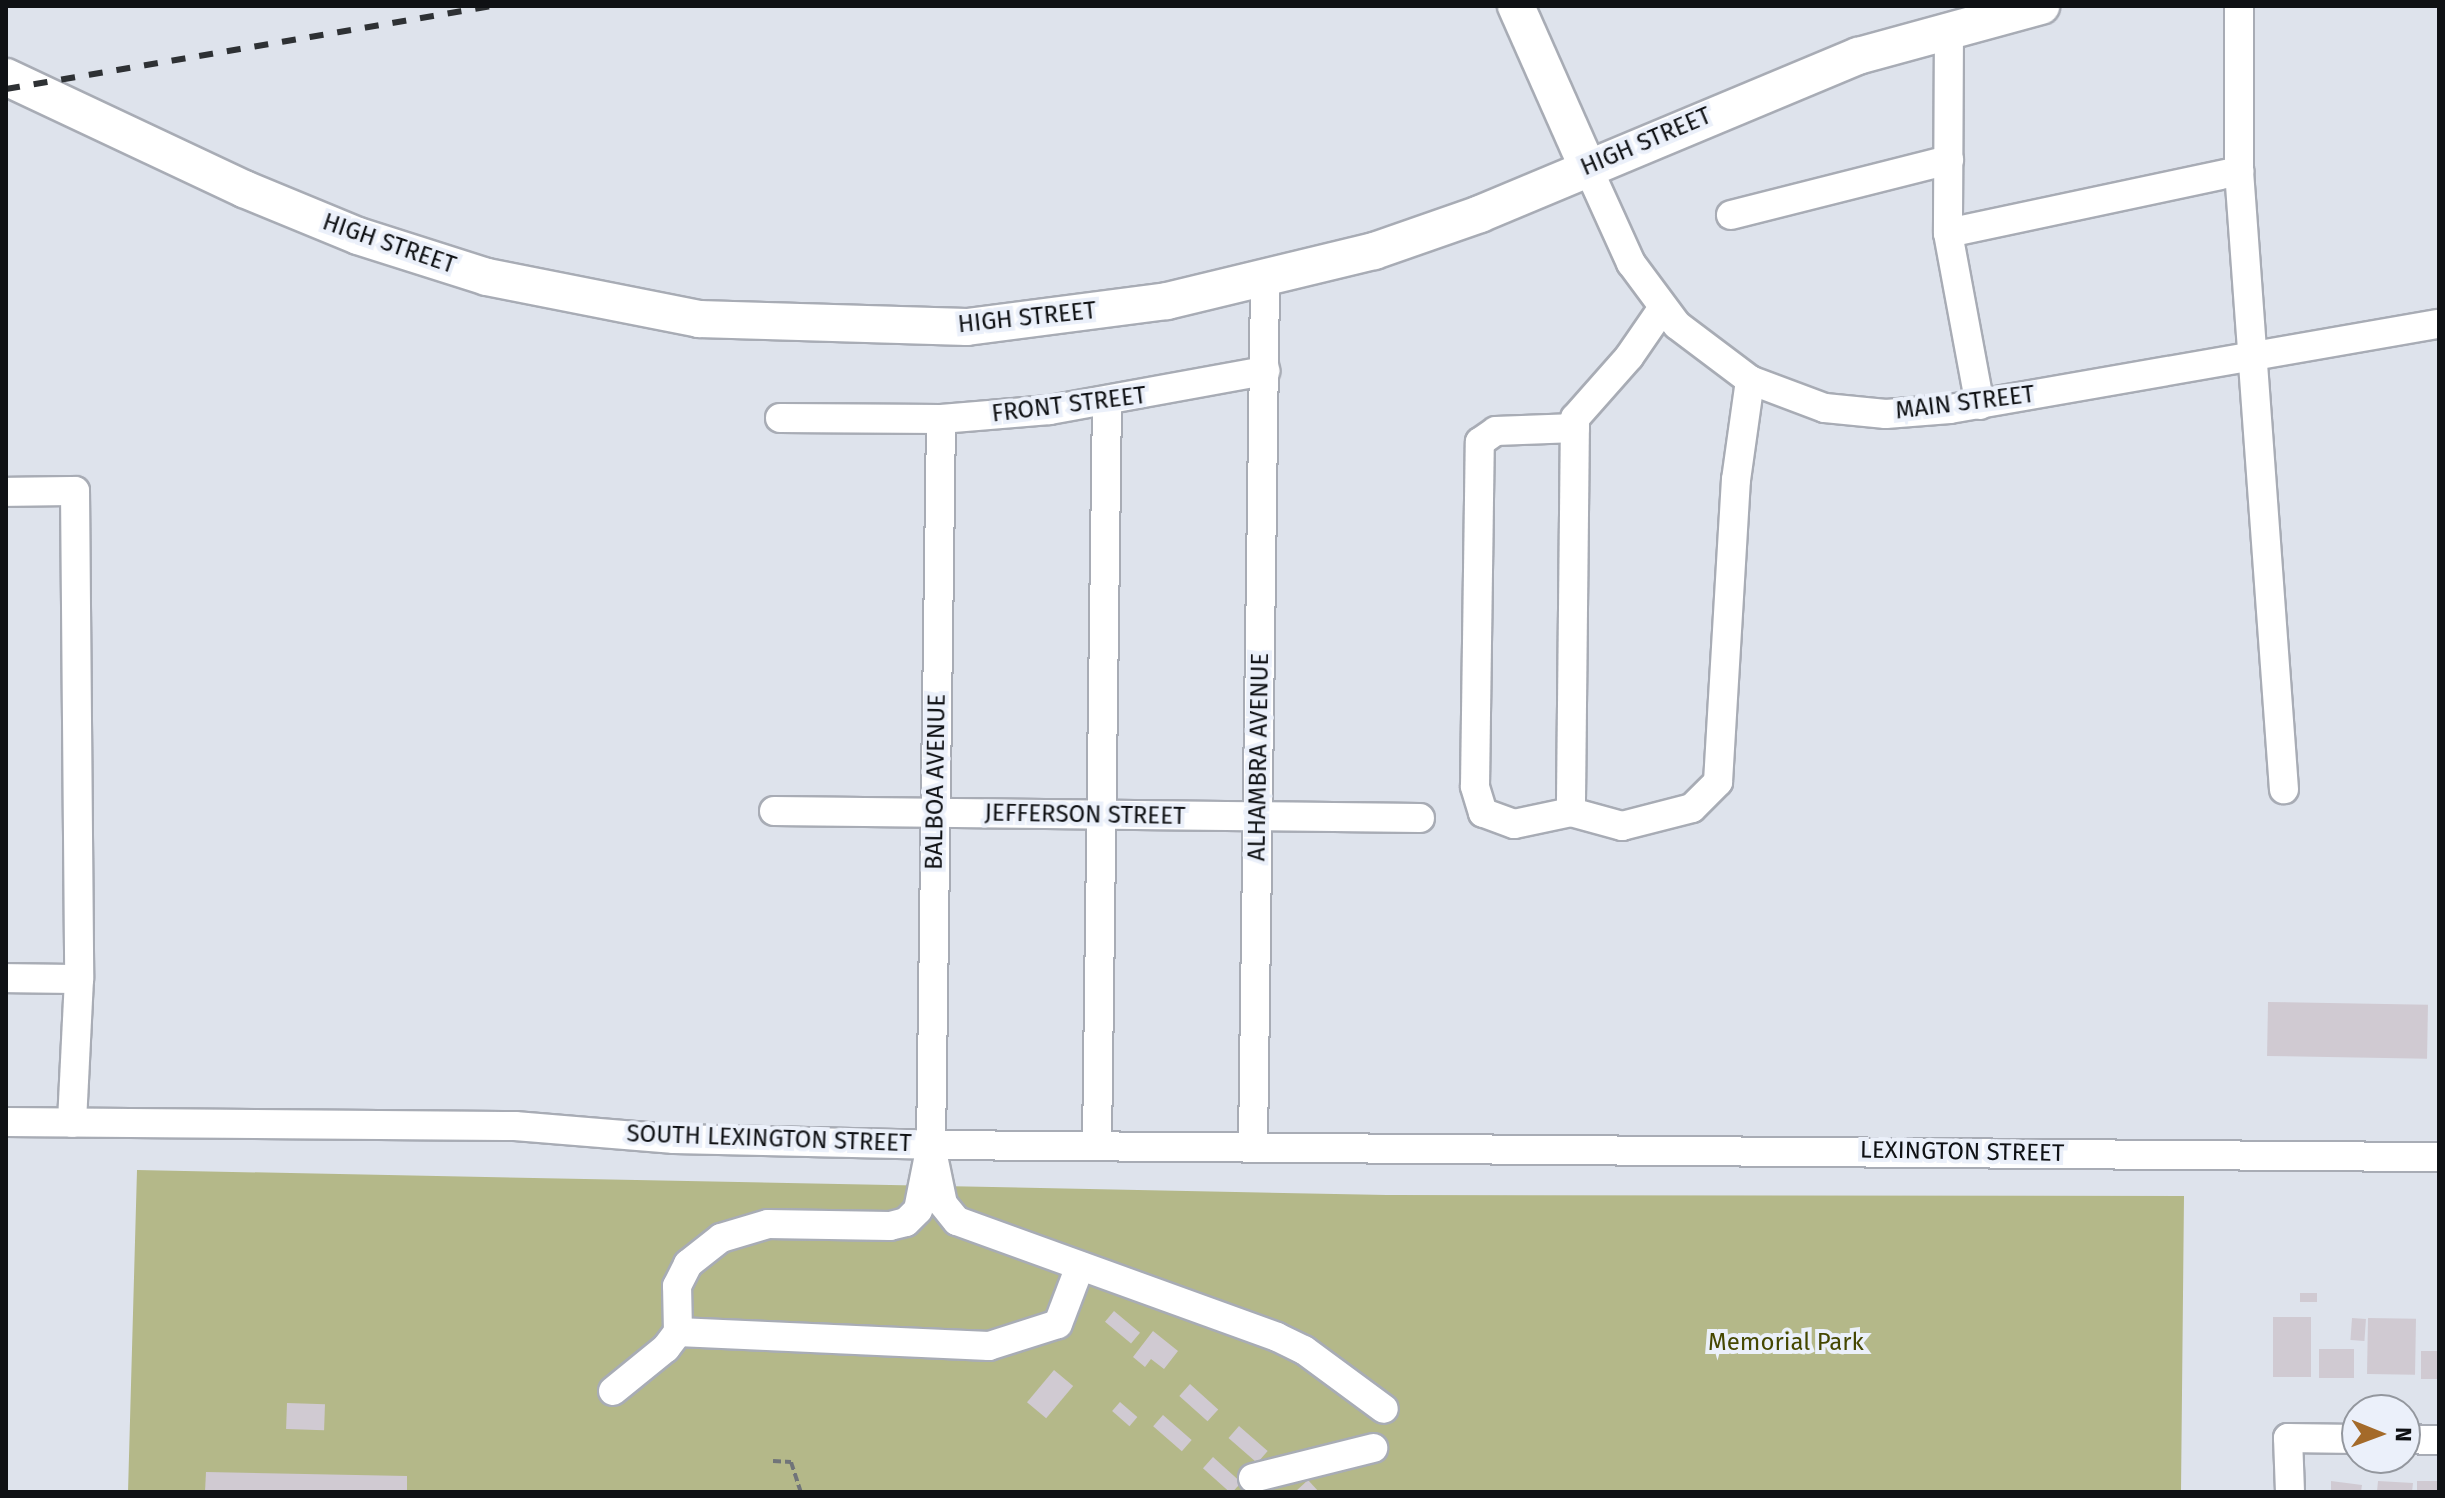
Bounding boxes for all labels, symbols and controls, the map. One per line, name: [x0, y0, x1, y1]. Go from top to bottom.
street label: HIGH STREET: [1576, 102, 1716, 182]
street label: HIGH STREET: [319, 208, 459, 280]
street label: HIGH STREET: [956, 296, 1098, 340]
street label: MAIN STREET: [1894, 380, 2036, 426]
street label: FRONT STREET: [990, 381, 1148, 429]
street label: ALHAMBRA AVENUE: [1243, 653, 1275, 861]
street label: BALBOA AVENUE: [920, 694, 952, 870]
street label: JEFFERSON STREET: [984, 799, 1186, 831]
street label: SOUTH LEXINGTON STREET: [626, 1120, 912, 1158]
street label: LEXINGTON STREET: [1860, 1136, 2064, 1168]
park label: Memorial Park: [1708, 1329, 1864, 1357]
north arrow: [2341, 1394, 2421, 1474]
text: N: [2390, 1427, 2417, 1442]

